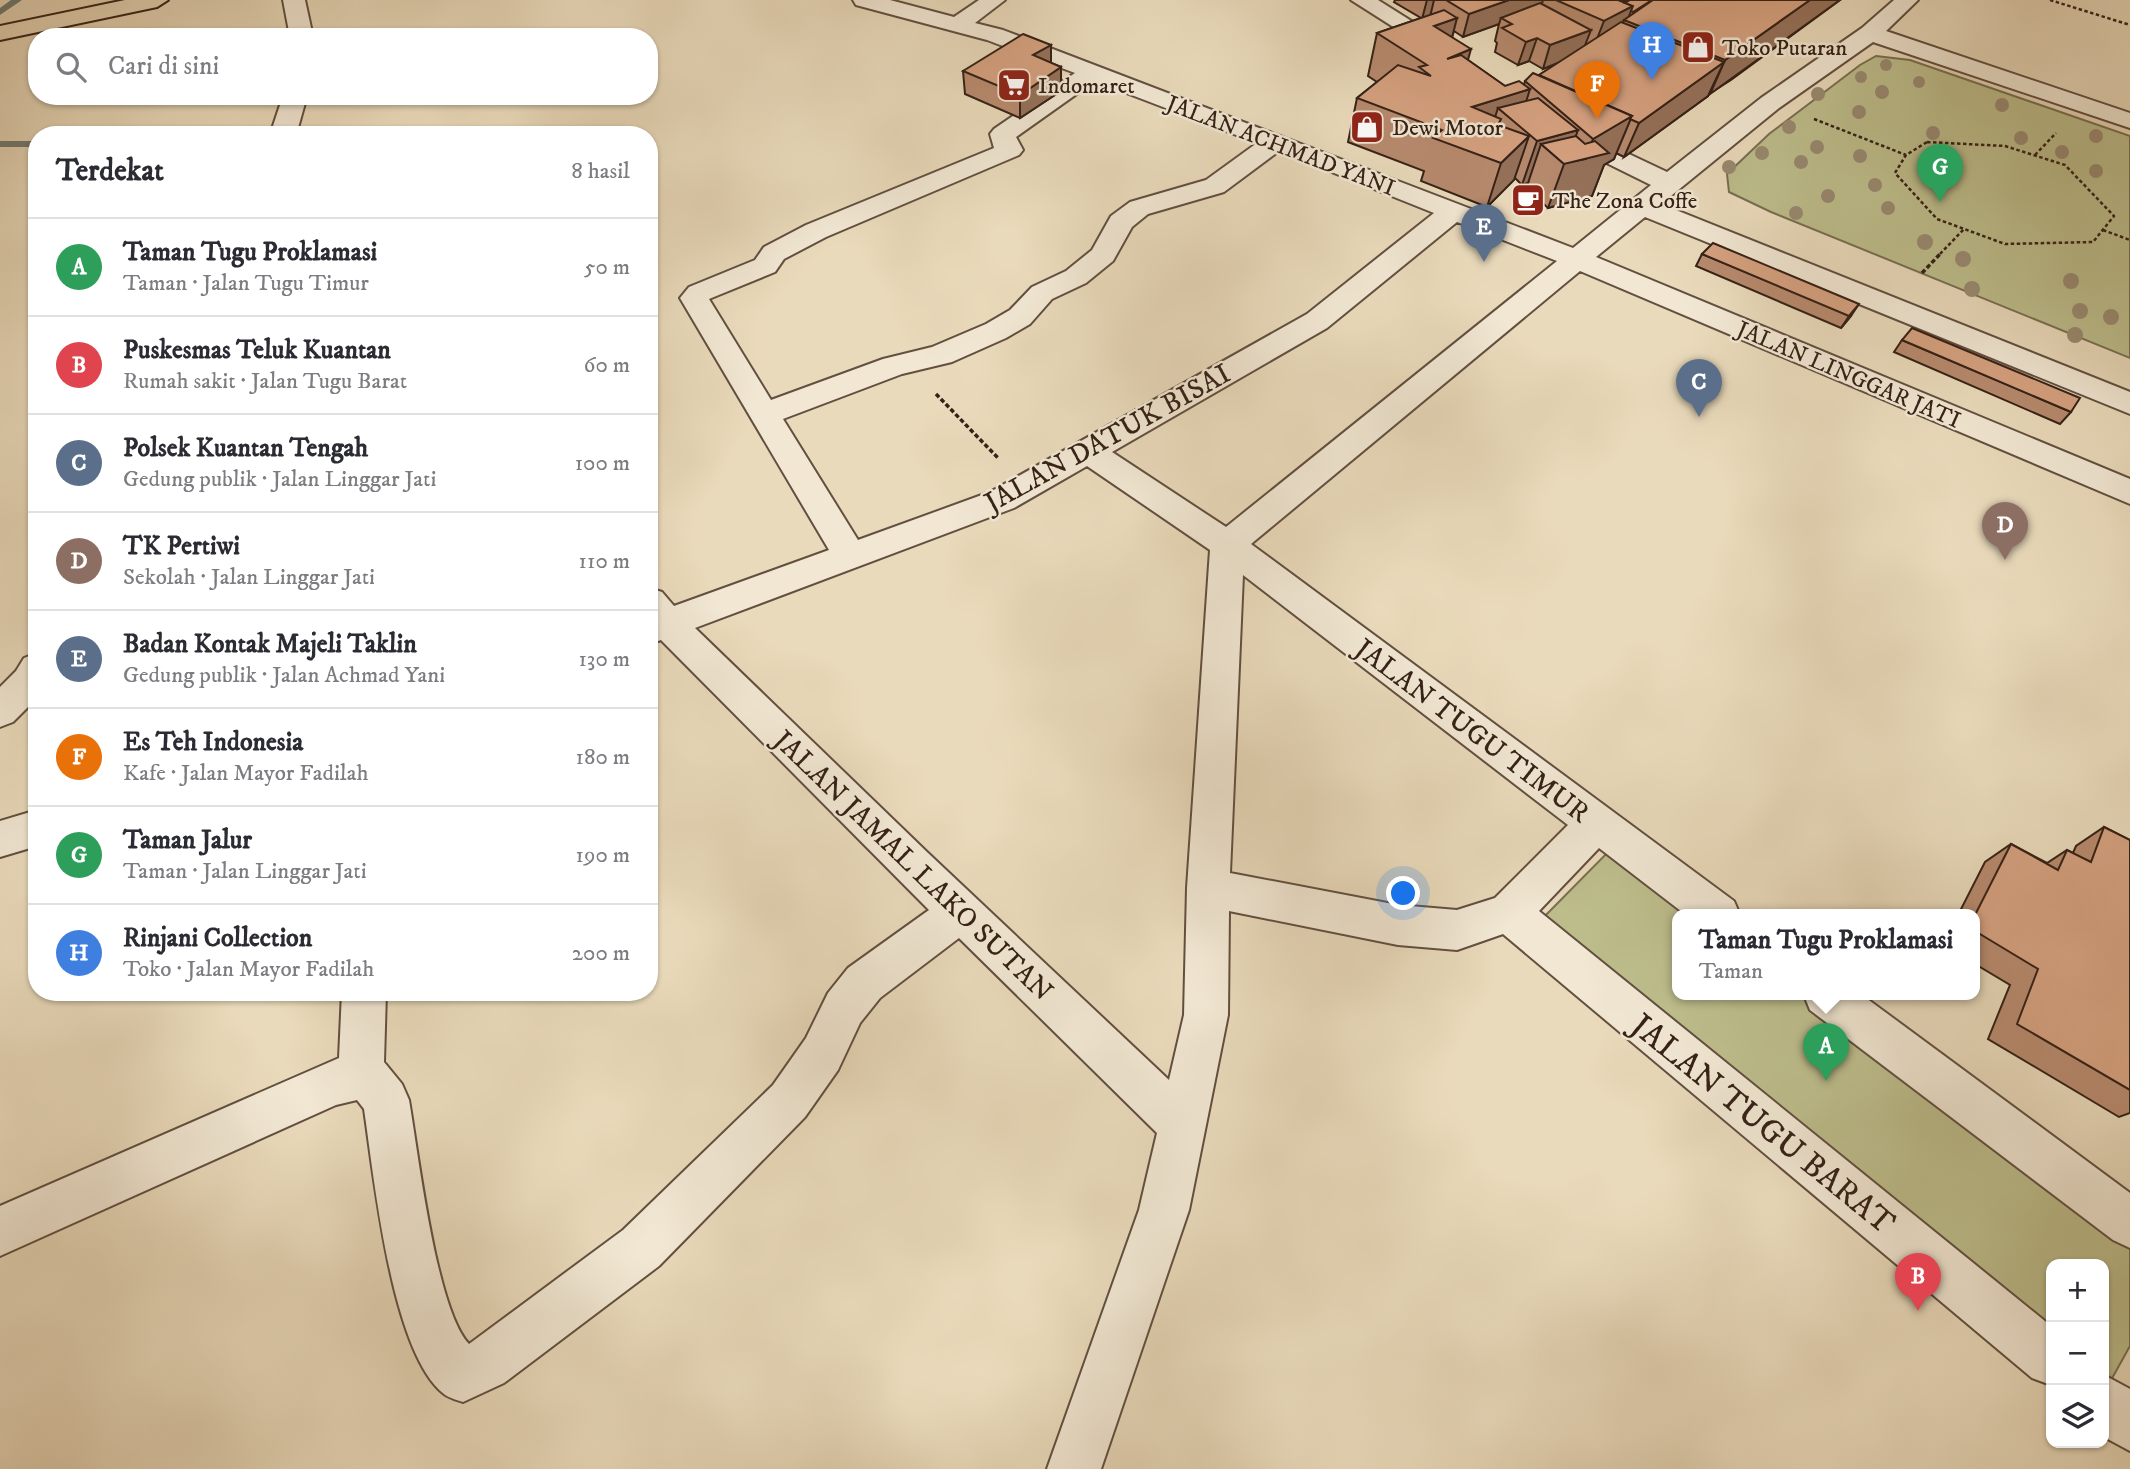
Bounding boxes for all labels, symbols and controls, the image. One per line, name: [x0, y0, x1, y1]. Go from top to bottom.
pin: H: [1629, 22, 1675, 80]
search box: [28, 28, 658, 105]
shop icon: Toko Putaran: [1679, 28, 1717, 66]
place label: Toko Putaran: [1722, 34, 1847, 63]
icon: search: [52, 48, 90, 86]
text: Cari di sini: [108, 50, 219, 83]
pin: F: [1574, 61, 1620, 119]
supermarket icon: Indomaret: [995, 66, 1033, 104]
place label: Indomaret: [1038, 72, 1135, 101]
street label: JALAN ACHMAD YANI: [1160, 89, 1399, 203]
shop icon: Dewi Motor: [1348, 108, 1386, 146]
place label: Dewi Motor: [1392, 114, 1504, 143]
pin: G: [1917, 144, 1963, 202]
text: Terdekat: [56, 153, 164, 190]
text: 8 hasil: [571, 157, 630, 186]
cafe icon: The Zona Coffe: [1509, 181, 1547, 219]
place label: The Zona Coffe: [1552, 187, 1697, 216]
pin: E: [1461, 204, 1507, 262]
text: Taman Tugu Proklamasi: [123, 236, 377, 269]
text: A: [72, 253, 86, 282]
text: 50 m: [584, 253, 630, 282]
text: Taman · Jalan Tugu Timur: [123, 269, 369, 298]
street label: JALAN LINGGAR JATI: [1730, 314, 1965, 436]
text: Puskesmas Teluk Kuantan: [123, 334, 391, 367]
text: B: [72, 351, 86, 380]
text: 60 m: [583, 351, 630, 380]
street label: JALAN DATUK BISAI: [976, 356, 1237, 522]
pin: C: [1676, 359, 1722, 417]
text: Rumah sakit · Jalan Tugu Barat: [123, 367, 407, 396]
text: Polsek Kuantan Tengah: [123, 432, 368, 465]
text: C: [71, 449, 87, 478]
text: 100 m: [575, 449, 630, 478]
text: Gedung publik · Jalan Linggar Jati: [123, 465, 436, 494]
pin: D: [1982, 502, 2028, 560]
text: TK Pertiwi: [123, 530, 240, 563]
text: D: [70, 547, 88, 576]
text: 110 m: [579, 547, 630, 576]
text: Sekolah · Jalan Linggar Jati: [123, 563, 375, 592]
text: Badan Kontak Majeli Taklin: [123, 628, 417, 661]
street label: JALAN TUGU TIMUR: [1346, 630, 1597, 831]
text: E: [71, 645, 87, 674]
text: 130 m: [578, 645, 630, 674]
text: Gedung publik · Jalan Achmad Yani: [123, 661, 445, 690]
street label: JALAN JAMAL LAKO SUTAN: [764, 721, 1060, 1009]
text: Es Teh Indonesia: [123, 726, 303, 759]
text: F: [72, 743, 86, 772]
text: 180 m: [575, 743, 630, 772]
text: Kafe · Jalan Mayor Fadilah: [123, 759, 369, 788]
text: Taman Jalur: [123, 824, 252, 857]
text: G: [71, 841, 87, 870]
text: 190 m: [576, 841, 630, 870]
text: Taman · Jalan Linggar Jati: [123, 857, 367, 886]
your location: [1386, 876, 1420, 910]
popup: [1672, 909, 1980, 1000]
text: Rinjani Collection: [123, 922, 312, 955]
text: Taman Tugu Proklamasi: [1699, 924, 1953, 957]
text: H: [69, 939, 89, 968]
text: 200 m: [572, 939, 630, 968]
text: Toko · Jalan Mayor Fadilah: [123, 955, 374, 984]
text: Taman: [1699, 957, 1763, 986]
street label: JALAN TUGU BARAT: [1624, 1004, 1904, 1242]
pin: A: [1803, 1023, 1849, 1081]
pin: B: [1895, 1253, 1941, 1311]
map controls: [2046, 1259, 2109, 1448]
button: +: [2046, 1259, 2109, 1322]
button: −: [2046, 1322, 2109, 1385]
button: layers: [2046, 1385, 2109, 1448]

